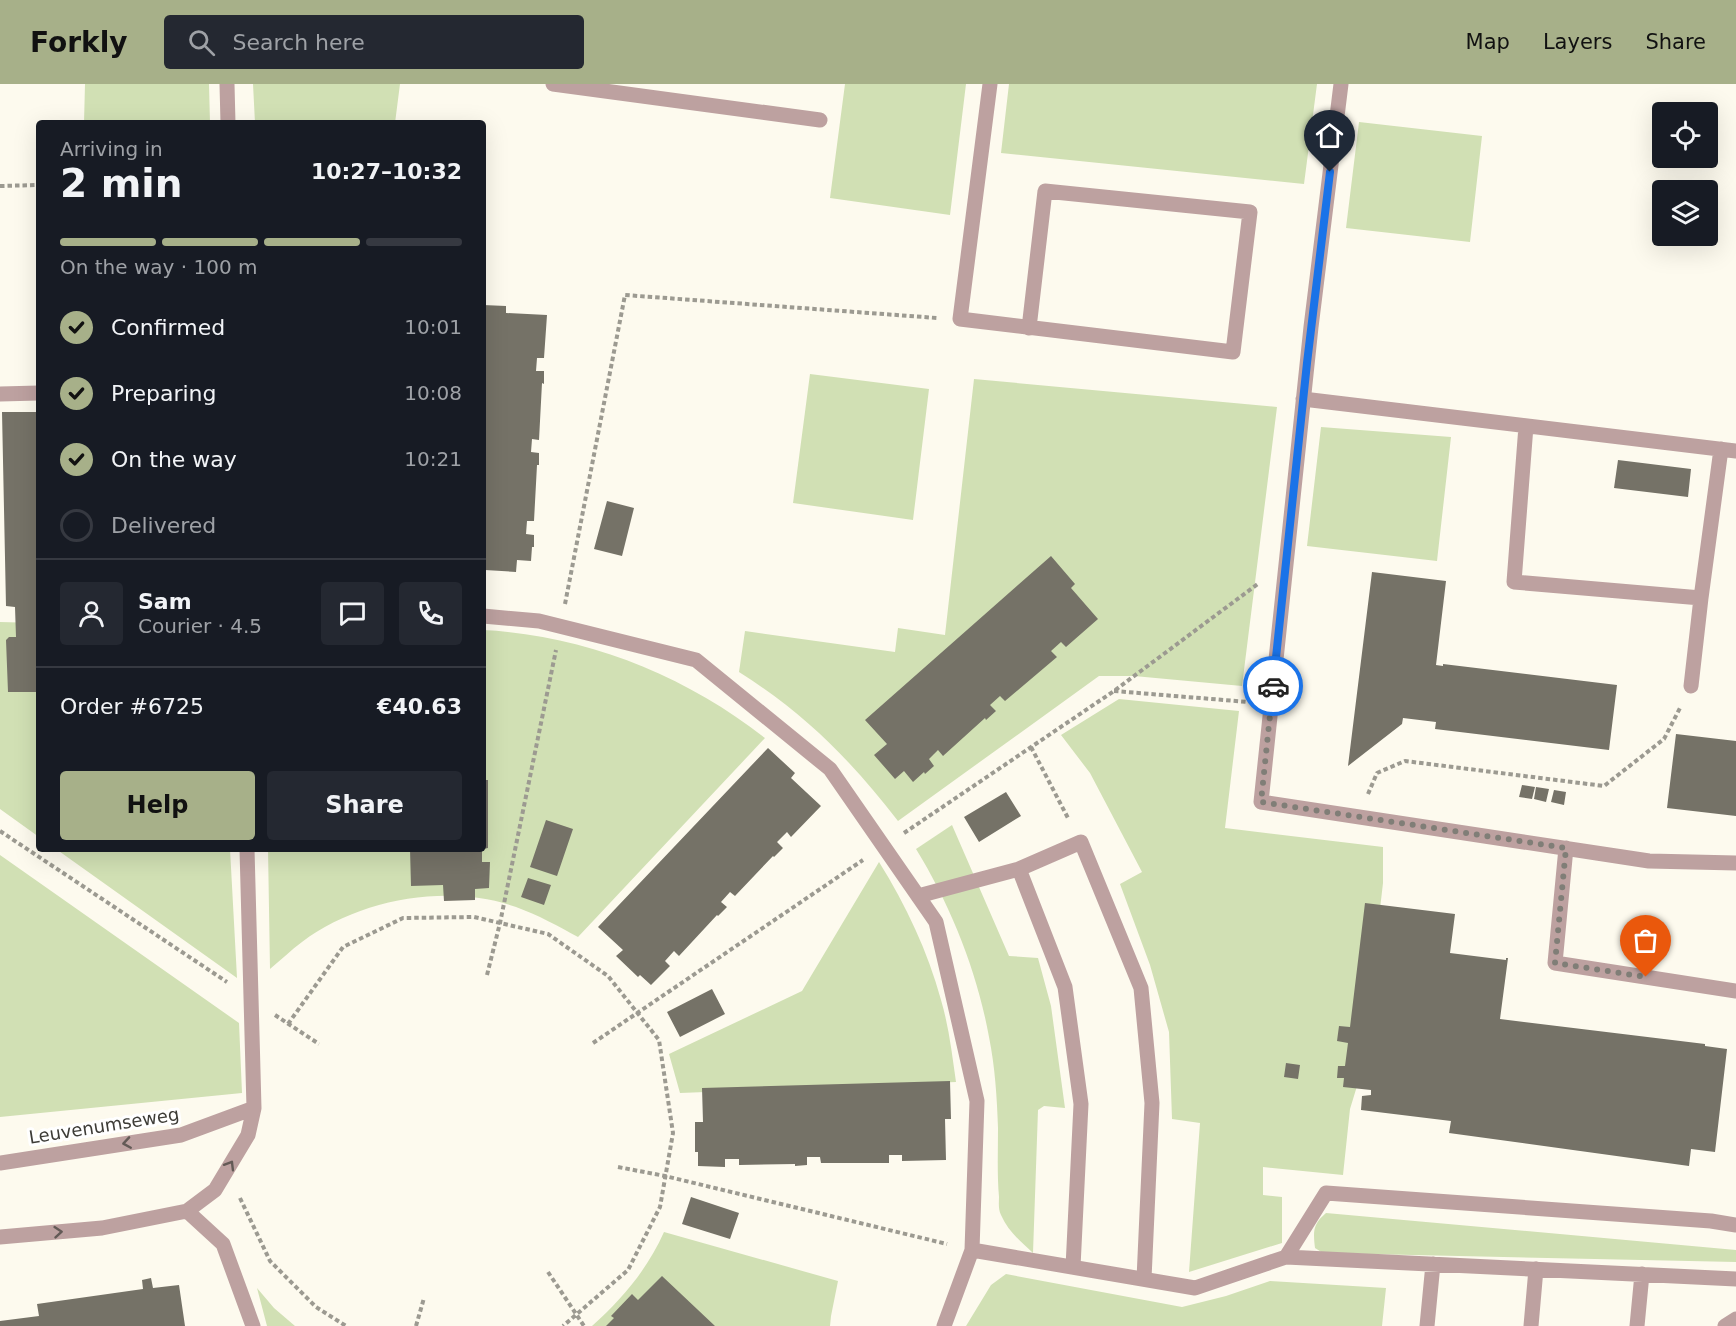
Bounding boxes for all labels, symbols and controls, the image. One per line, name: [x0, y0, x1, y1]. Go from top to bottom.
search box: [164, 15, 584, 69]
text: Forkly: [30, 26, 128, 59]
icon: search: [185, 26, 218, 59]
text: Search here: [233, 30, 365, 55]
text: Map: [1466, 30, 1510, 54]
text: Layers: [1543, 30, 1612, 54]
text: Share: [1645, 30, 1706, 54]
map controls: [1652, 102, 1718, 246]
button: locate: [1652, 102, 1718, 168]
pin: [1304, 110, 1355, 172]
icon: home: [1313, 119, 1346, 152]
text: Arriving in: [60, 137, 163, 161]
text: 10:27–10:32: [311, 159, 462, 184]
text: 2 min: [60, 161, 182, 206]
button: layers: [1652, 180, 1718, 246]
text: On the way · 100 m: [60, 255, 258, 279]
icon: check: [60, 311, 93, 344]
text: Confirmed: [111, 315, 225, 340]
text: 10:01: [404, 315, 462, 339]
icon: check: [60, 377, 93, 410]
text: Preparing: [111, 381, 217, 406]
text: 10:08: [404, 381, 462, 405]
icon: check: [60, 443, 93, 476]
text: On the way: [111, 447, 237, 472]
text: 10:21: [404, 447, 462, 471]
text: Delivered: [111, 513, 216, 538]
button: person: [60, 582, 123, 645]
button: chat: [321, 582, 384, 645]
button: phone: [399, 582, 462, 645]
text: Sam: [138, 589, 192, 614]
text: Courier · 4.5: [138, 614, 262, 638]
courier: [1243, 656, 1303, 716]
icon: car: [1257, 670, 1290, 703]
text: Order #6725: [60, 694, 204, 719]
text: €40.63: [377, 694, 462, 719]
button: Help: [60, 771, 255, 840]
button: Share: [267, 771, 462, 840]
pin: [1620, 915, 1671, 977]
icon: bag: [1629, 924, 1662, 957]
street label: Leuvenumseweg: [27, 1103, 181, 1148]
one-way arrow: [123, 1137, 132, 1149]
one-way arrow: [223, 1161, 235, 1171]
one-way arrow: [54, 1226, 63, 1239]

